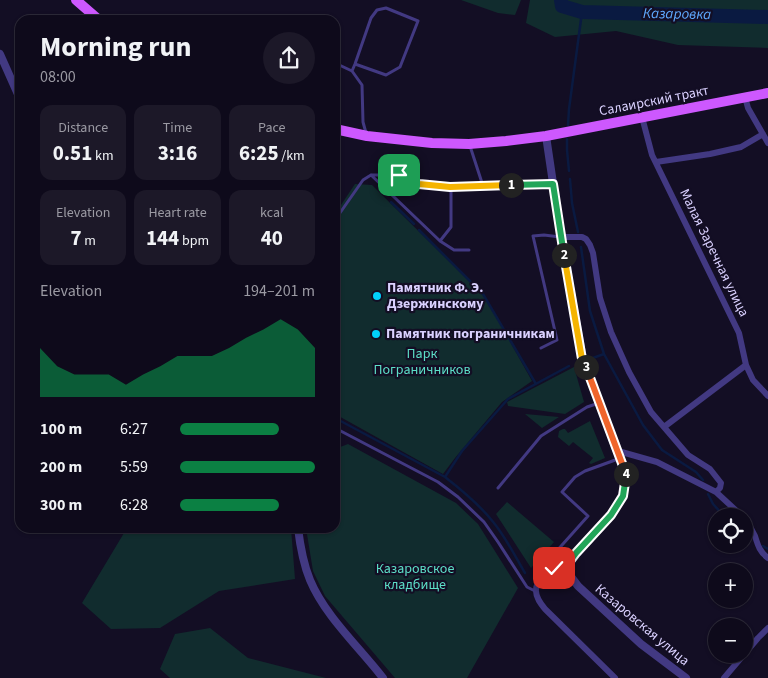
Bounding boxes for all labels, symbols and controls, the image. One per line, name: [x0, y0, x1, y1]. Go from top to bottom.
water label: Казаровка: [643, 3, 711, 25]
text: Morning run: [40, 27, 191, 67]
button: share: [263, 32, 315, 84]
text: 08:00: [40, 66, 76, 88]
street label: Салаирский тракт: [597, 80, 711, 121]
text: Distance: [58, 118, 108, 138]
text: Time: [163, 118, 192, 138]
text: Pace: [258, 118, 286, 138]
text: 0.51: [53, 138, 92, 168]
text: 3:16: [158, 138, 197, 168]
text: 6:25: [239, 138, 278, 168]
text: km: [92, 146, 114, 166]
text: /km: [278, 146, 305, 166]
pin: [378, 154, 420, 196]
icon: arrive: [385, 161, 413, 189]
pin: 1: [498, 172, 524, 198]
text: 1: [508, 175, 515, 195]
street label: Малая Заречная улица: [674, 186, 754, 320]
text: Elevation: [56, 203, 110, 223]
text: Heart rate: [148, 203, 207, 223]
text: kcal: [260, 203, 284, 223]
text: 7: [70, 223, 82, 253]
text: 144: [146, 223, 179, 253]
text: 40: [261, 223, 283, 253]
text: m: [82, 231, 96, 251]
text: bpm: [179, 231, 209, 251]
pin: 2: [552, 242, 576, 268]
text: 2: [561, 245, 568, 265]
place label: Памятник Ф. Э. Дзержинскому: [387, 278, 484, 314]
text: Elevation: [40, 280, 102, 302]
text: 194–201 m: [243, 280, 315, 302]
marker: Памятник Ф. Э. Дзержинскому: [371, 290, 383, 302]
place label: Памятник пограничникам: [386, 324, 555, 344]
marker: Памятник пограничникам: [370, 328, 382, 340]
park label: Парк Пограничников: [373, 344, 471, 380]
pin: 3: [574, 354, 598, 380]
text: 3: [583, 357, 590, 377]
text: 100 m: [40, 418, 82, 440]
text: 6:27: [120, 418, 148, 440]
text: 200 m: [40, 456, 82, 478]
text: 5:59: [120, 456, 148, 478]
pin: 4: [614, 462, 638, 486]
text: 4: [623, 464, 630, 484]
text: 300 m: [40, 494, 82, 516]
text: 6:28: [120, 494, 148, 516]
map controls: [708, 508, 753, 663]
button: locate: [708, 508, 753, 553]
pin: [533, 547, 575, 589]
icon: check: [540, 554, 568, 582]
park label: Казаровское кладбище: [376, 559, 454, 595]
button: +: [708, 563, 753, 608]
street label: Казаровская улица: [590, 579, 694, 671]
button: −: [708, 618, 753, 663]

